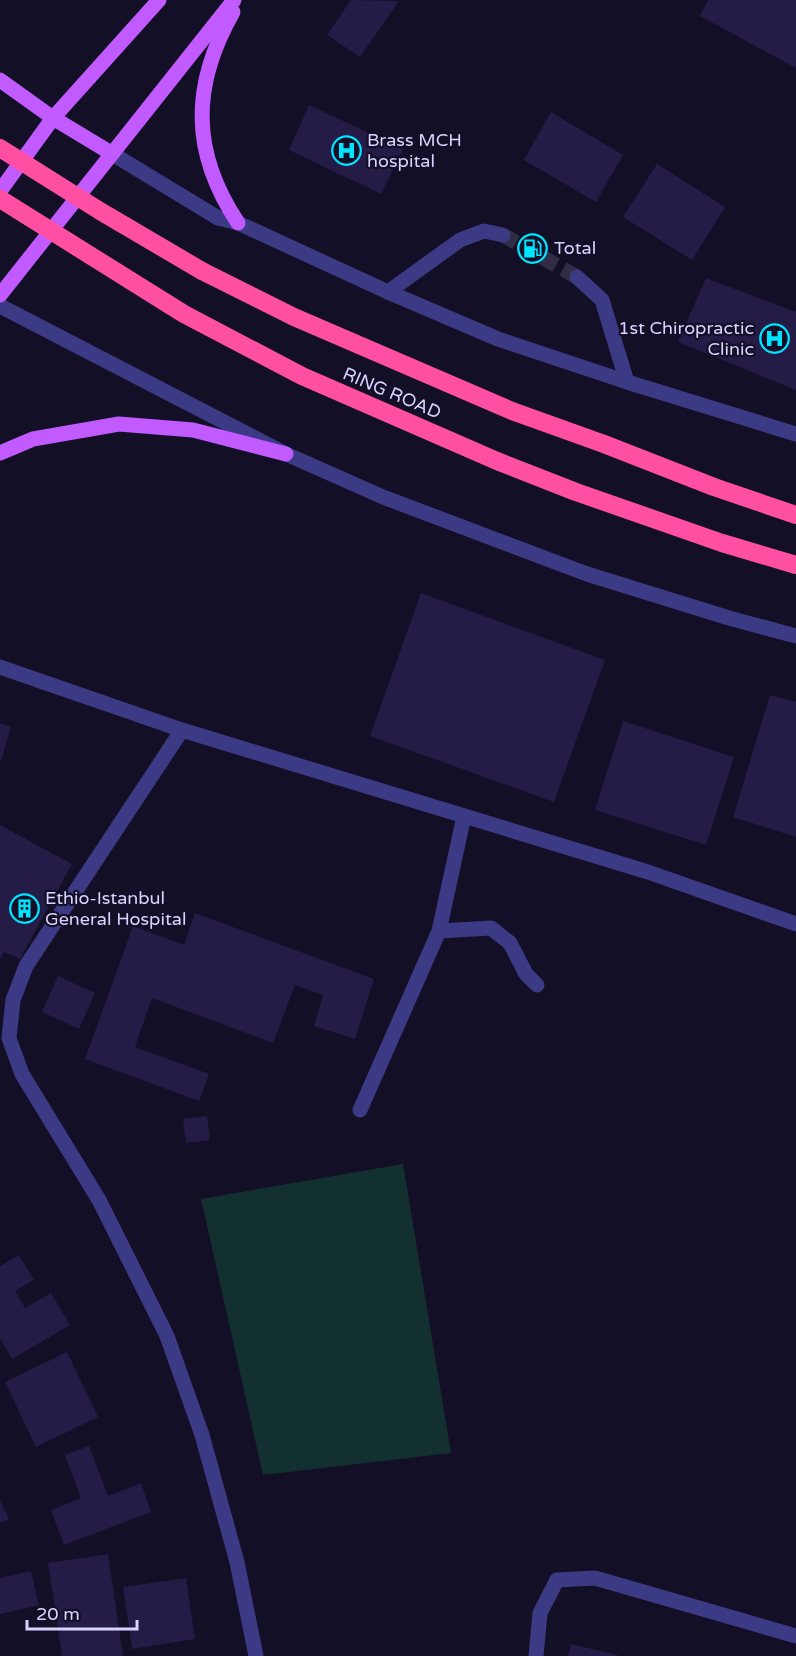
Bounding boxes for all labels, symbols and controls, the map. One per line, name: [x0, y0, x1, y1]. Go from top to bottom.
place label: Brass MCH hospital: [367, 129, 462, 172]
hospital icon: Brass MCH hospital: [330, 134, 362, 166]
fuel station icon: Total: [517, 232, 549, 264]
place label: Total: [554, 237, 596, 259]
place label: 1st Chiropractic Clinic: [618, 317, 754, 360]
hospital icon: 1st Chiropractic Clinic: [759, 322, 791, 354]
street label: RING ROAD: [339, 362, 445, 424]
place label: Ethio-Istanbul General Hospital: [45, 887, 186, 930]
building icon: Ethio-Istanbul General Hospital: [8, 892, 40, 924]
scale bar: [27, 1593, 136, 1631]
text: 20 m: [36, 1603, 80, 1625]

